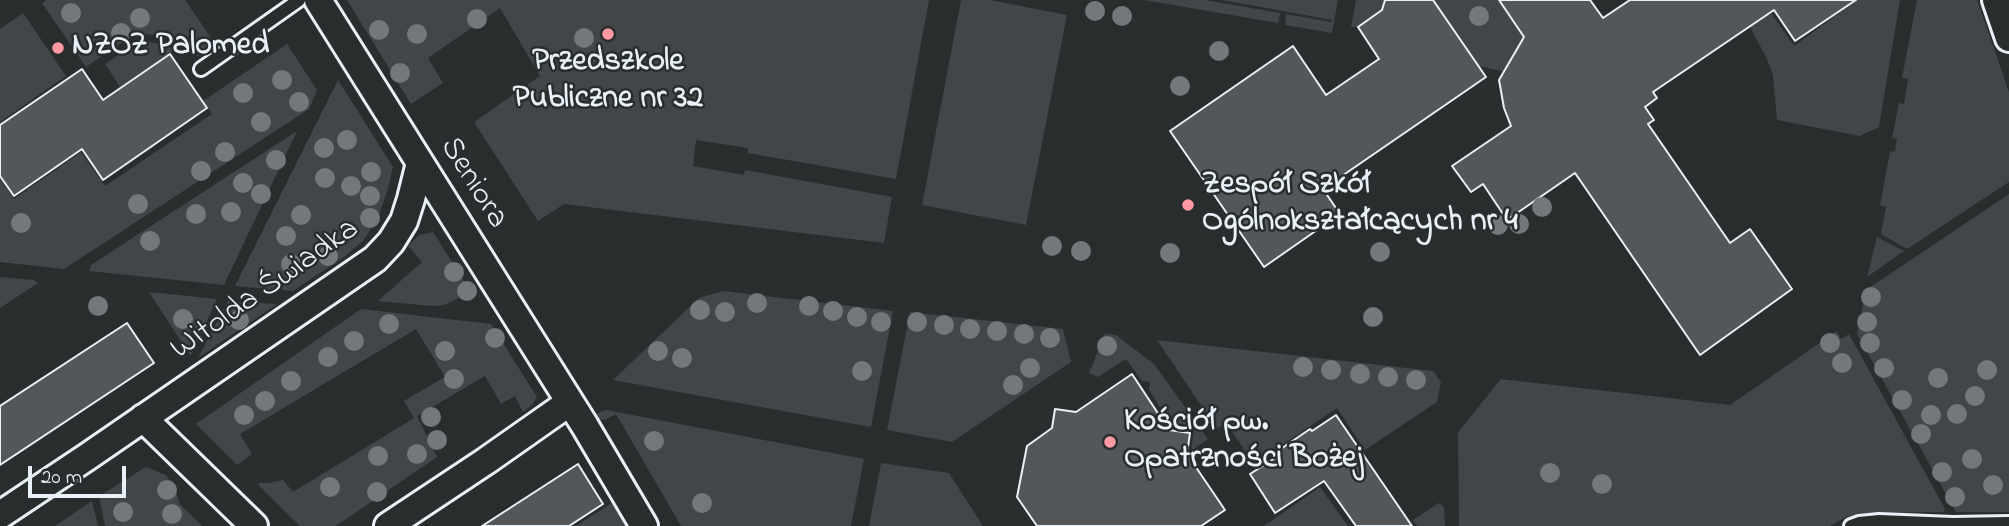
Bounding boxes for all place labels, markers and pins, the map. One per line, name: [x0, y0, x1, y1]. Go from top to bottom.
marker: Przedszkole Publiczne nr 32: [600, 26, 616, 42]
place label: NZOZ Palomed: [72, 29, 269, 67]
marker: NZOZ Palomed: [50, 40, 66, 56]
place label: Przedszkole Publiczne nr 32: [513, 45, 703, 120]
place label: Zespół Szkół Ogólnokształcących nr 4: [1202, 168, 1518, 243]
marker: Zespół Szkół Ogólnokształcących nr 4: [1180, 197, 1196, 213]
place label: Kościół pw. Opatrzności Bożej: [1124, 405, 1363, 480]
marker: Kościół pw. Opatrzności Bożej: [1102, 434, 1118, 450]

